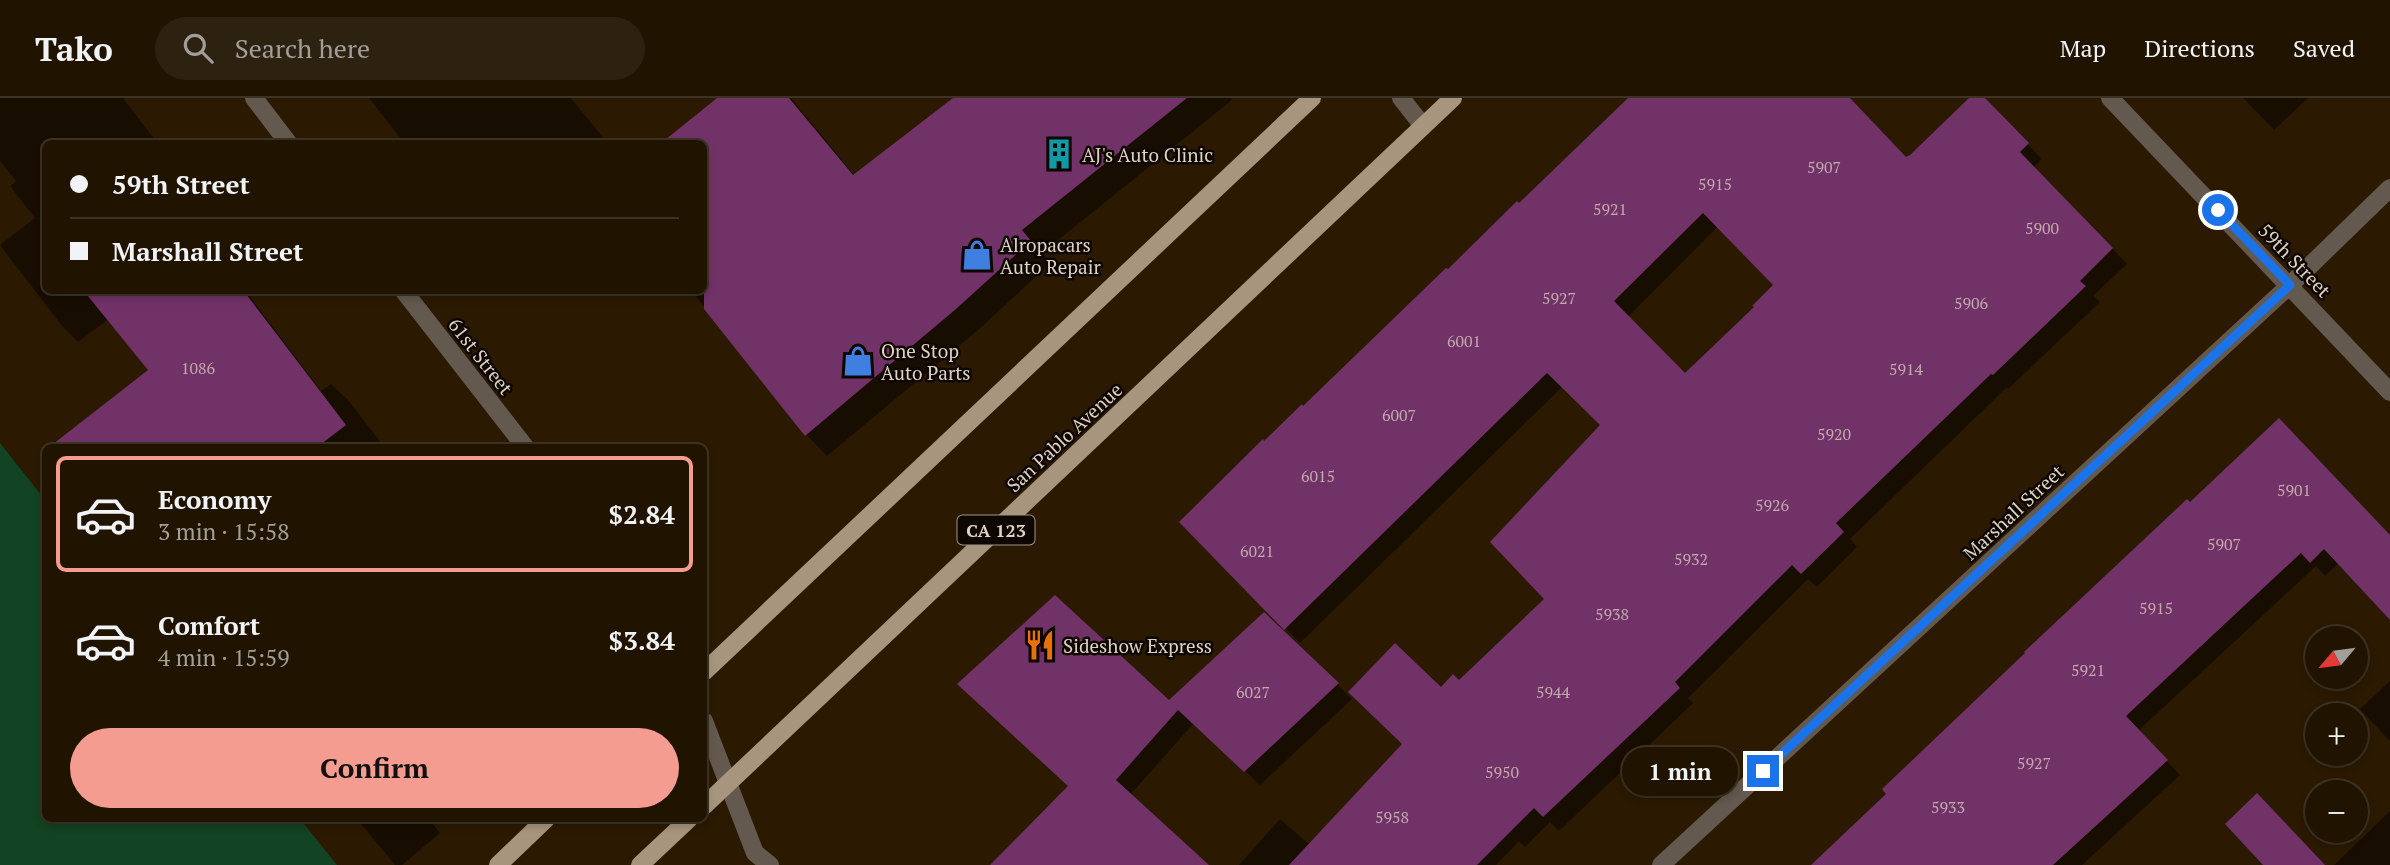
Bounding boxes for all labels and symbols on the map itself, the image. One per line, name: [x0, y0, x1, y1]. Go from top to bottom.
building icon: AJ's Auto Clinic: [1042, 137, 1076, 171]
place label: AJ's Auto Clinic: [1082, 142, 1213, 167]
house number: 5907: [1807, 156, 1841, 178]
house number: 5915: [1698, 173, 1732, 195]
route start: [2202, 194, 2234, 226]
house number: 5921: [1593, 198, 1627, 220]
house number: 5900: [2025, 217, 2059, 239]
street label: 59th Street: [2253, 218, 2337, 302]
place label: Alropacars Auto Repair: [1000, 232, 1101, 279]
shop icon: Alropacars Auto Repair: [960, 238, 994, 272]
house number: 5927: [1542, 287, 1576, 309]
house number: 5906: [1954, 292, 1989, 314]
street label: 61st Street: [443, 313, 519, 399]
house number: 6001: [1447, 330, 1481, 352]
place label: One Stop Auto Parts: [881, 338, 971, 385]
shop icon: One Stop Auto Parts: [841, 344, 875, 378]
house number: 1086: [181, 357, 216, 379]
house number: 5914: [1889, 358, 1924, 380]
street label: San Pablo Avenue: [1001, 377, 1127, 497]
house number: 6007: [1382, 404, 1416, 426]
house number: 5920: [1817, 423, 1851, 445]
street label: Marshall Street: [1957, 459, 2069, 565]
house number: 6015: [1301, 465, 1335, 487]
house number: 5901: [2277, 479, 2311, 501]
house number: 5926: [1755, 494, 1790, 516]
road number: CA 123: [958, 516, 1034, 544]
house number: 5907: [2207, 533, 2241, 555]
house number: 6021: [1240, 540, 1274, 562]
house number: 5932: [1674, 548, 1708, 570]
house number: 5915: [2139, 597, 2173, 619]
house number: 5938: [1595, 603, 1629, 625]
north arrow: [2305, 626, 2368, 690]
restaurant icon: Sideshow Express: [1023, 628, 1057, 662]
place label: Sideshow Express: [1063, 633, 1212, 658]
house number: 5921: [2071, 659, 2105, 681]
house number: 6027: [1236, 681, 1270, 703]
house number: 5944: [1536, 681, 1571, 703]
callout: 1 min: [1623, 746, 1738, 796]
house number: 5927: [2017, 752, 2051, 774]
route end: [1747, 755, 1779, 787]
house number: 5950: [1485, 761, 1519, 783]
house number: 5933: [1931, 796, 1965, 818]
house number: 5958: [1375, 806, 1409, 828]

